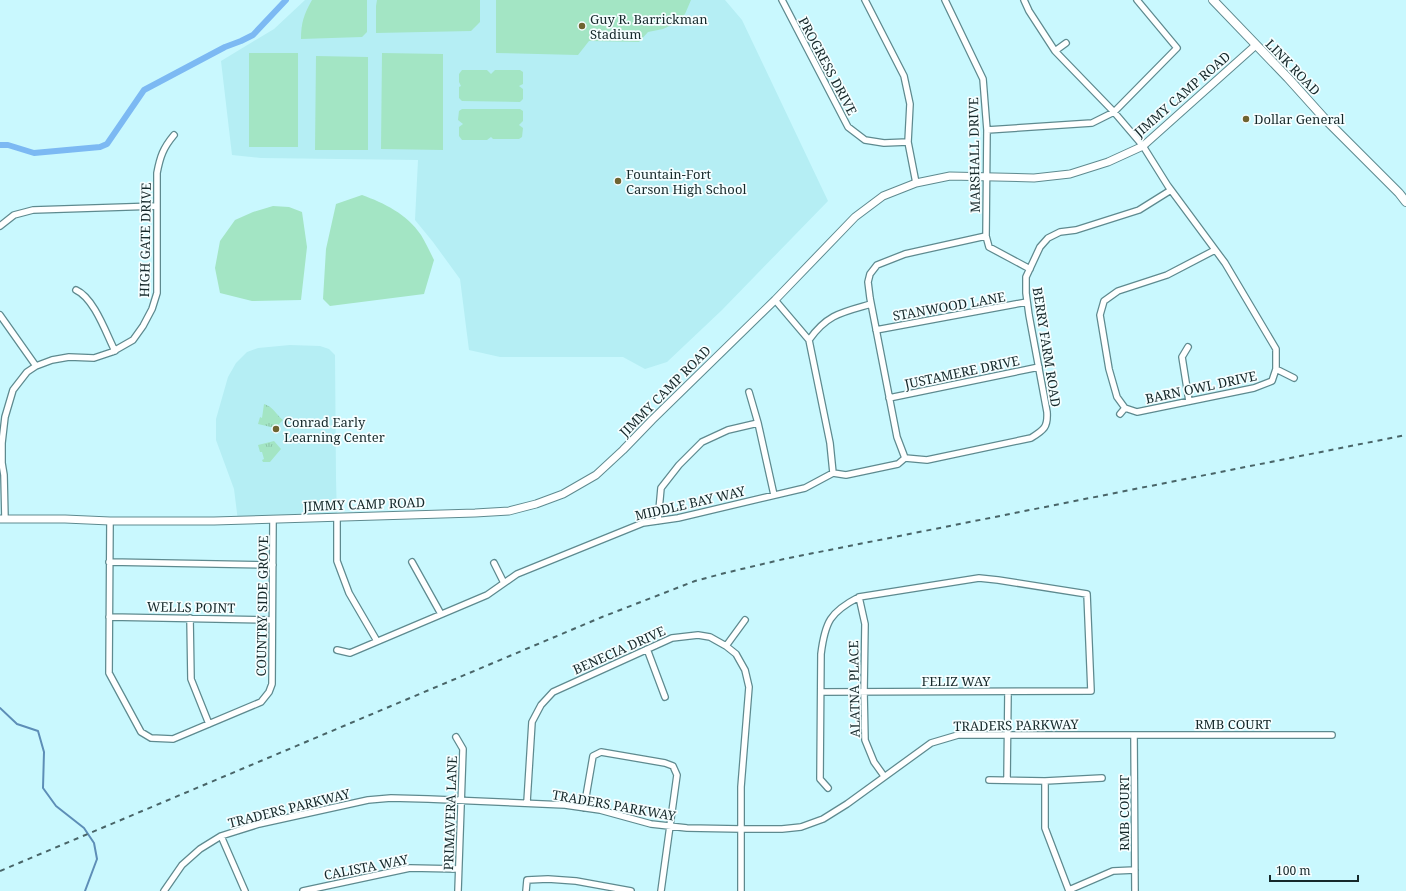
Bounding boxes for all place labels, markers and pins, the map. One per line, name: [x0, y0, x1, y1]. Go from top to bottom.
place label: Guy R. Barrickman Stadium: [590, 10, 708, 43]
marker: Guy R. Barrickman Stadium: [577, 21, 587, 31]
place label: Dollar General: [1254, 110, 1345, 128]
marker: Dollar General: [1241, 114, 1251, 124]
place label: Fountain-Fort Carson High School: [626, 165, 746, 198]
marker: Fountain-Fort Carson High School: [613, 176, 623, 186]
place label: Conrad Early Learning Center: [284, 413, 385, 446]
marker: Conrad Early Learning Center: [271, 424, 281, 434]

